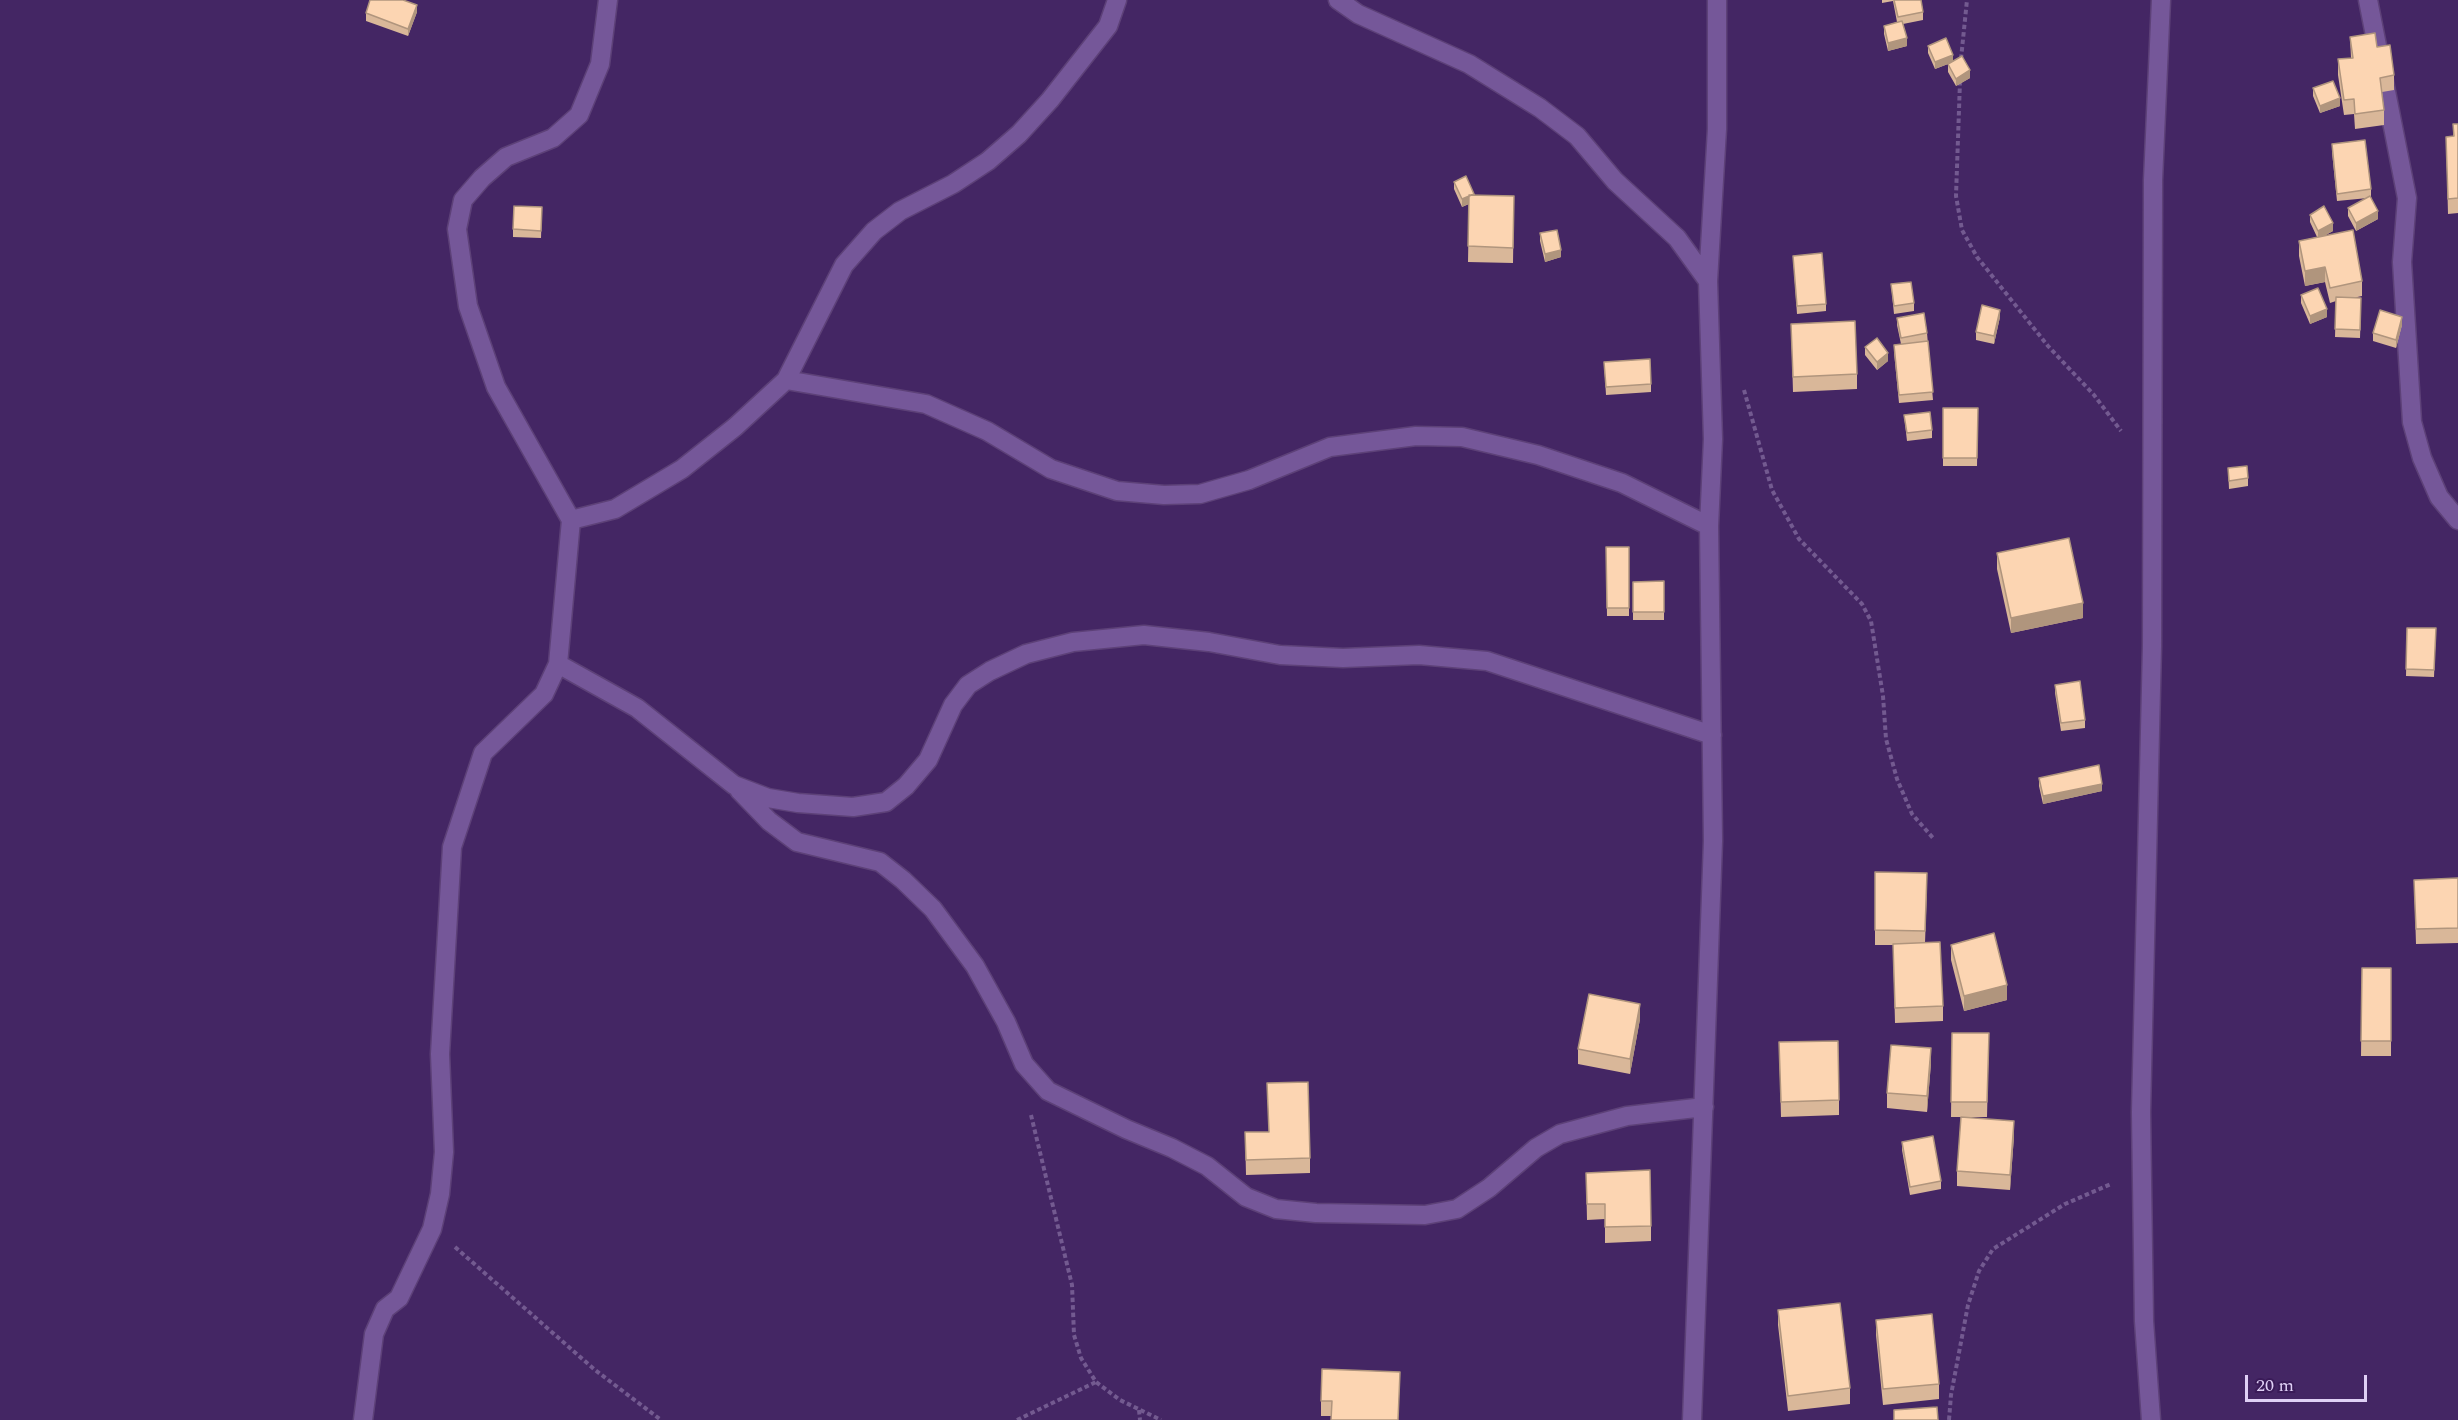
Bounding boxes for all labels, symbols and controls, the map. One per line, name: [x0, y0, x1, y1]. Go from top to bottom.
scale bar: [2248, 1363, 2370, 1401]
text: 20 m: [2256, 1372, 2294, 1399]

